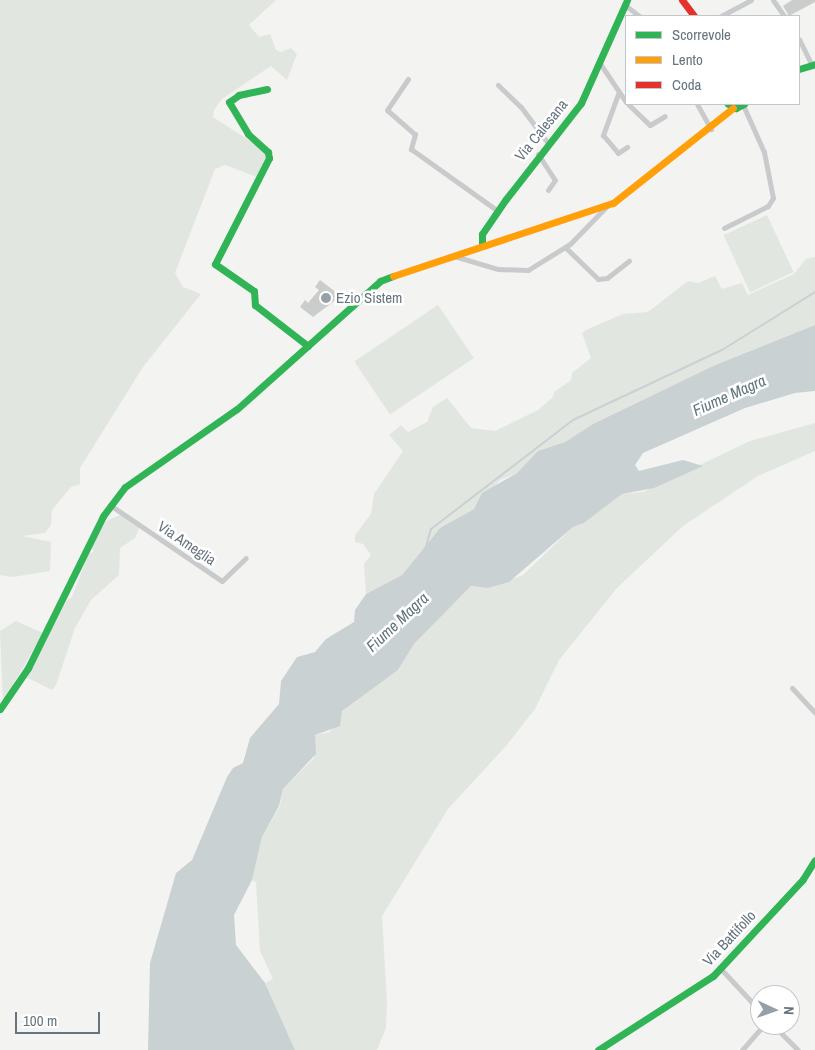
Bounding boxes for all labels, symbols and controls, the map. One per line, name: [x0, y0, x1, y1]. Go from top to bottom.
legend: [625, 15, 800, 105]
text: Scorrevole: [672, 24, 731, 45]
text: Lento: [672, 49, 703, 70]
text: Coda: [672, 74, 701, 95]
street label: Via Calesana: [511, 96, 571, 164]
place label: Ezio Sistem: [336, 289, 402, 307]
marker: Ezio Sistem: [320, 292, 332, 304]
water label: Fiume Magra: [689, 370, 769, 420]
street label: Via Ameglia: [154, 517, 220, 569]
water label: Fiume Magra: [362, 588, 432, 656]
street label: Via Battifollo: [699, 906, 759, 970]
north arrow: [750, 985, 800, 1035]
scale bar: [18, 1002, 102, 1034]
text: N: [780, 1006, 798, 1015]
text: 100 m: [23, 1010, 57, 1031]

